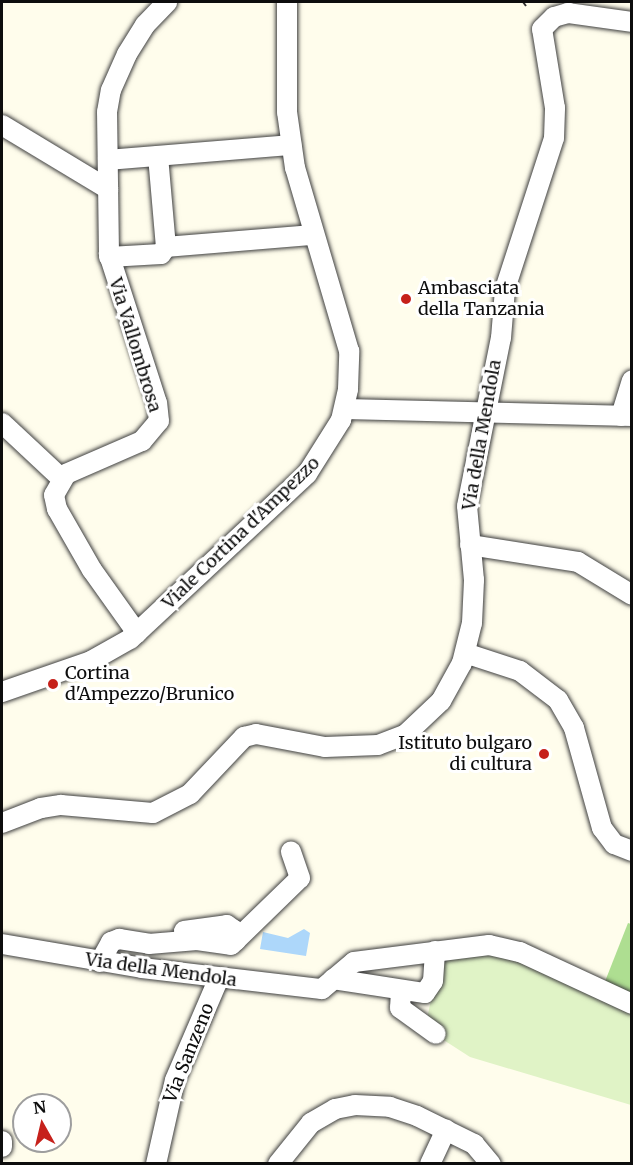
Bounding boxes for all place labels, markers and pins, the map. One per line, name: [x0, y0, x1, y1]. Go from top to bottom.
place label: Ambasciata della Tanzania: [418, 278, 544, 320]
marker: Ambasciata della Tanzania: [399, 292, 413, 306]
place label: Cortina d'Ampezzo/Brunico: [65, 663, 234, 706]
marker: Cortina d'Ampezzo/Brunico: [46, 677, 60, 691]
place label: Istituto bulgaro di cultura: [398, 733, 532, 776]
marker: Istituto bulgaro di cultura: [537, 747, 551, 761]

